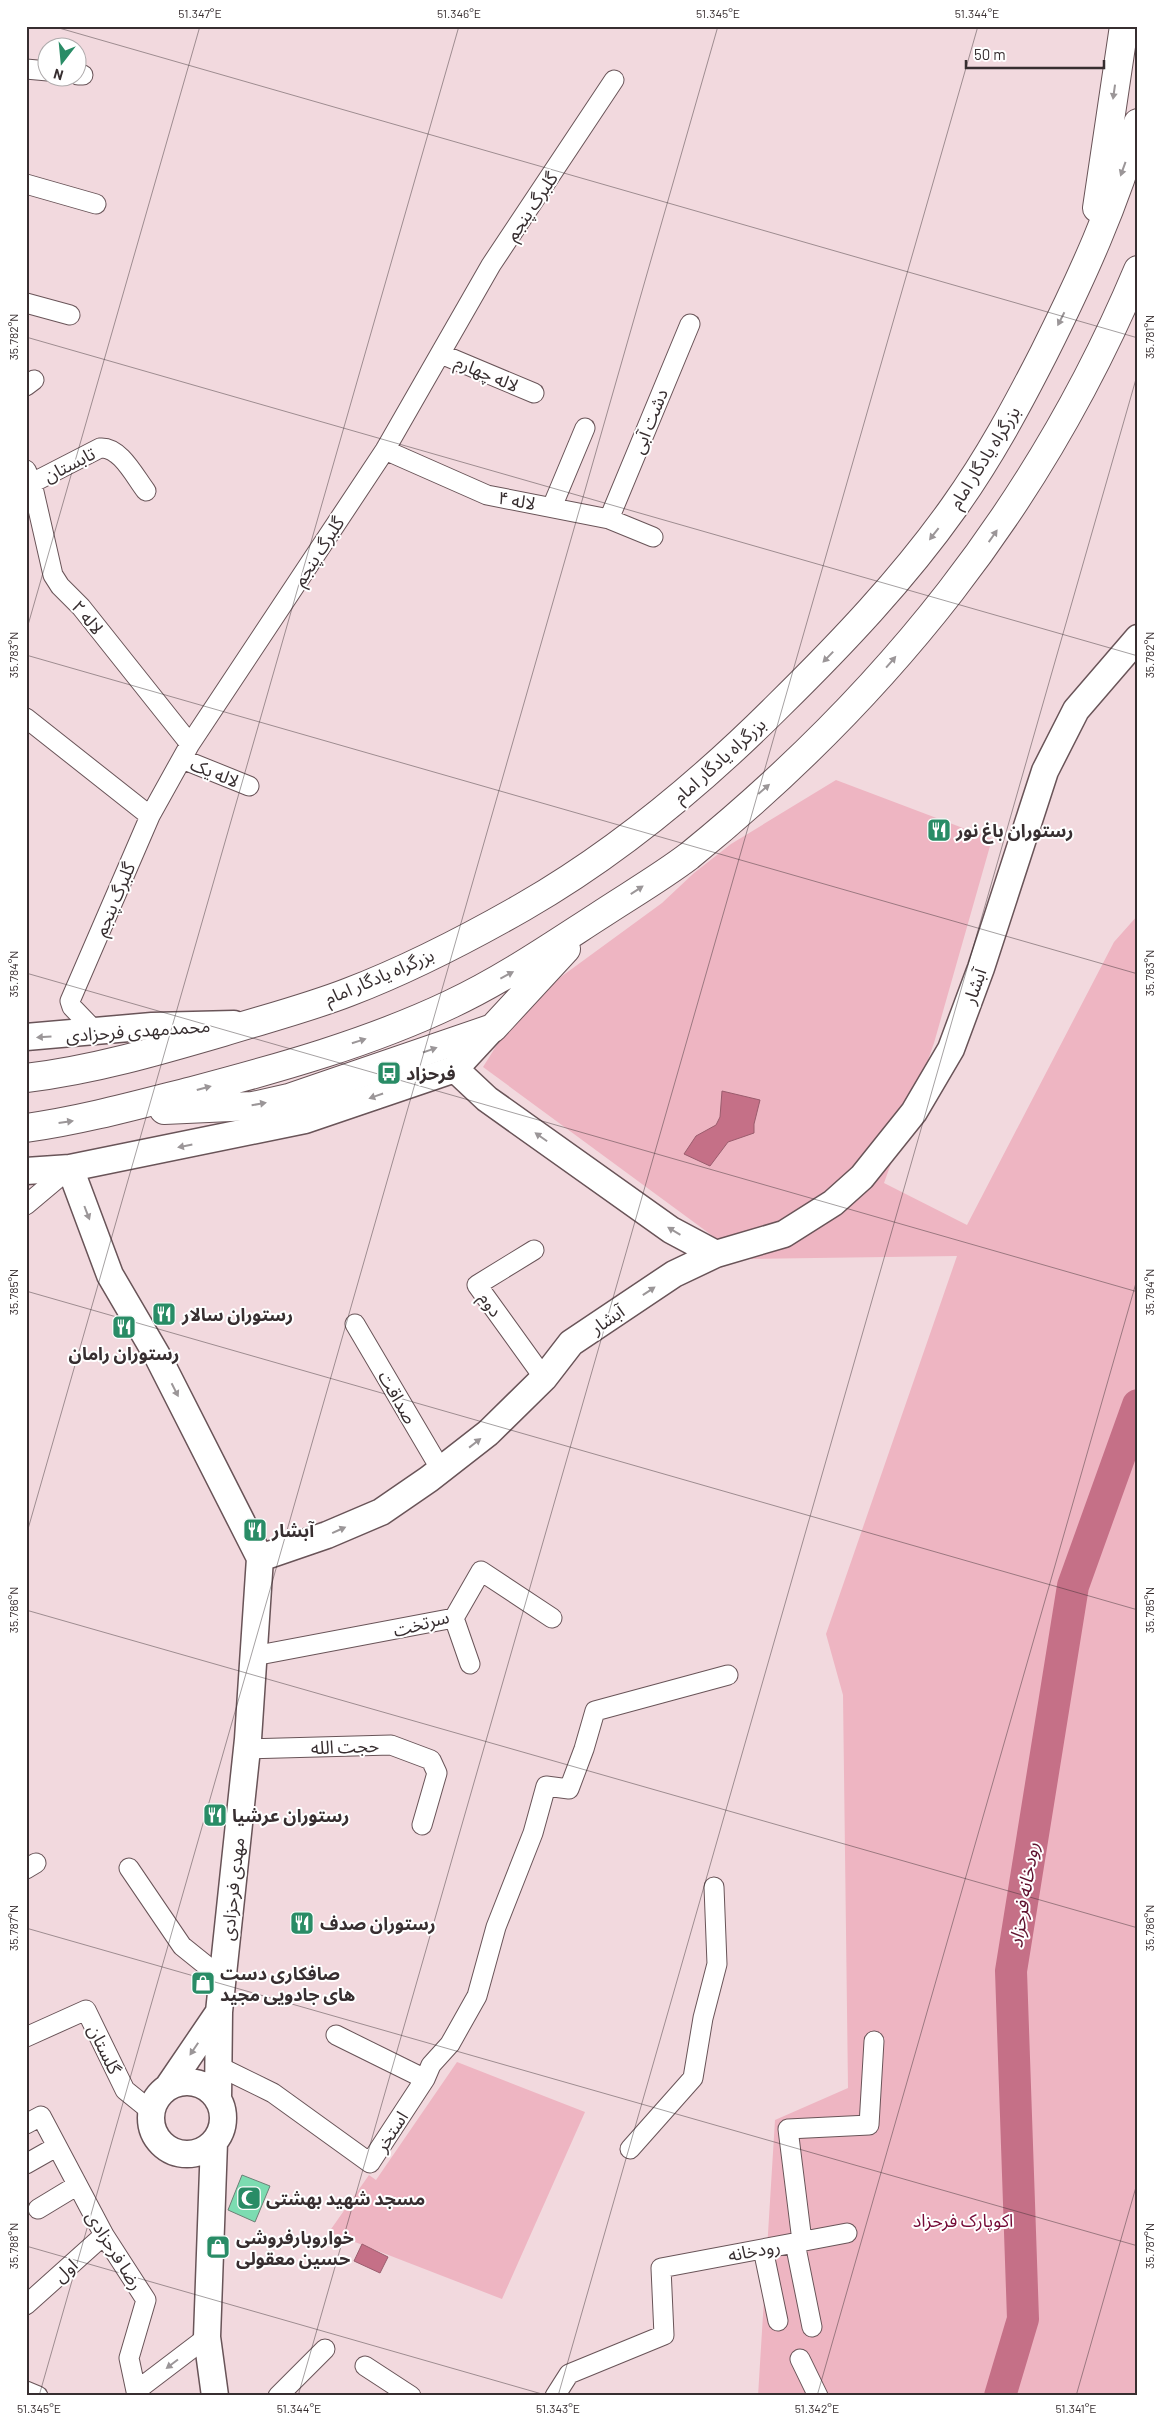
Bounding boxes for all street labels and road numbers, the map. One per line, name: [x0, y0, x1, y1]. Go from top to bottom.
street label: گلبرگ پنجم: [500, 167, 565, 246]
street label: لاله چهارم: [450, 350, 522, 400]
street label: دشت آبی: [626, 385, 673, 457]
street label: بزرگراه یادگار امام: [944, 402, 1028, 515]
street label: تابستان: [39, 442, 99, 487]
street label: لاله ۴: [496, 486, 538, 514]
street label: گلبرگ پنجم: [288, 512, 351, 591]
street label: لاله ۲: [67, 595, 109, 639]
street label: بزرگراه یادگار امام: [668, 713, 772, 810]
street label: لاله یک: [187, 752, 243, 792]
street label: گلبرگ پنجم: [89, 858, 142, 940]
street label: بزرگراه یادگار امام: [321, 943, 439, 1013]
street label: آبشار: [957, 965, 992, 1008]
street label: محمدمهدی فرحزادی: [65, 1014, 211, 1047]
street label: دوم: [471, 1287, 507, 1323]
street label: آبشار: [585, 1299, 629, 1340]
street label: صداقت: [374, 1366, 422, 1428]
street label: سرتخت: [391, 1605, 452, 1642]
street label: حجت الله: [310, 1734, 380, 1758]
street label: مهدی فرحزادی: [216, 1836, 249, 1942]
street label: گلستان: [83, 2021, 127, 2078]
street label: استخر: [369, 2107, 413, 2157]
street label: رضا فرحزادی: [81, 2206, 148, 2294]
street label: رودخانه: [726, 2235, 782, 2266]
street label: اول: [48, 2254, 82, 2287]

